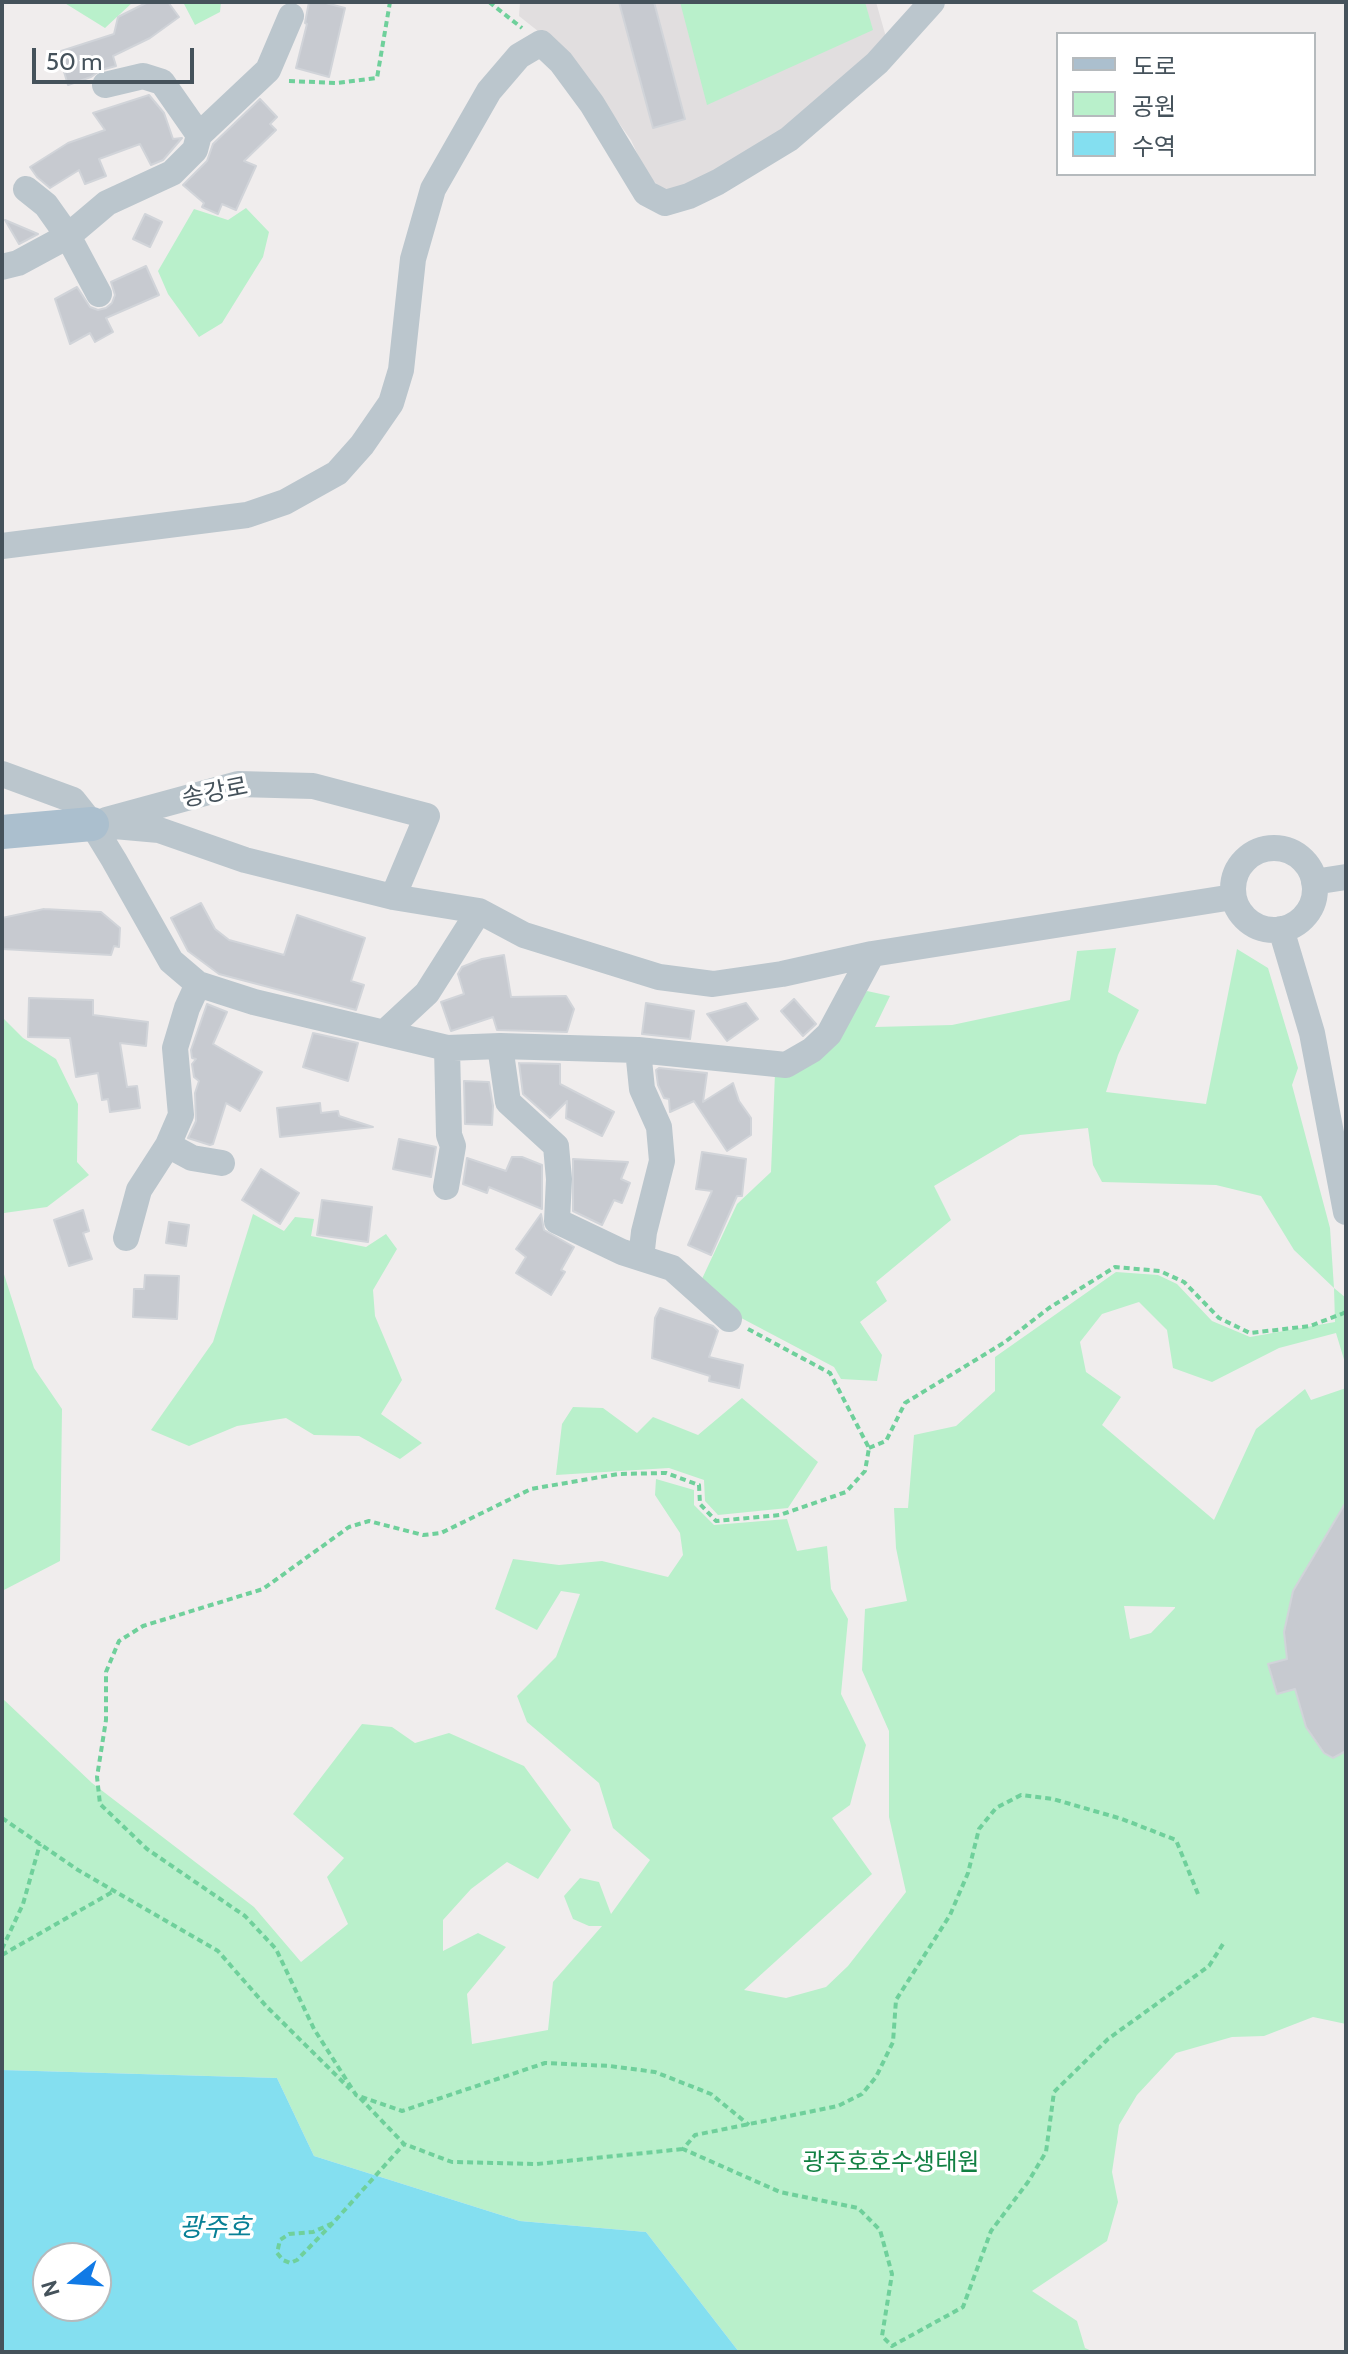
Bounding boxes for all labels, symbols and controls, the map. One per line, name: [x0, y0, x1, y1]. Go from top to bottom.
scale bar: [36, 32, 198, 82]
legend: [1056, 32, 1316, 176]
text: 50 m: [46, 47, 102, 76]
text: 도로: [1132, 52, 1176, 81]
text: 공원: [1132, 92, 1176, 121]
text: 수역: [1132, 132, 1176, 161]
street label: 송강로: [180, 773, 250, 813]
park label: 광주호호수생태원: [803, 2149, 979, 2177]
water label: 광주호: [179, 2212, 251, 2244]
north arrow: [32, 2242, 112, 2322]
text: N: [35, 2277, 66, 2300]

